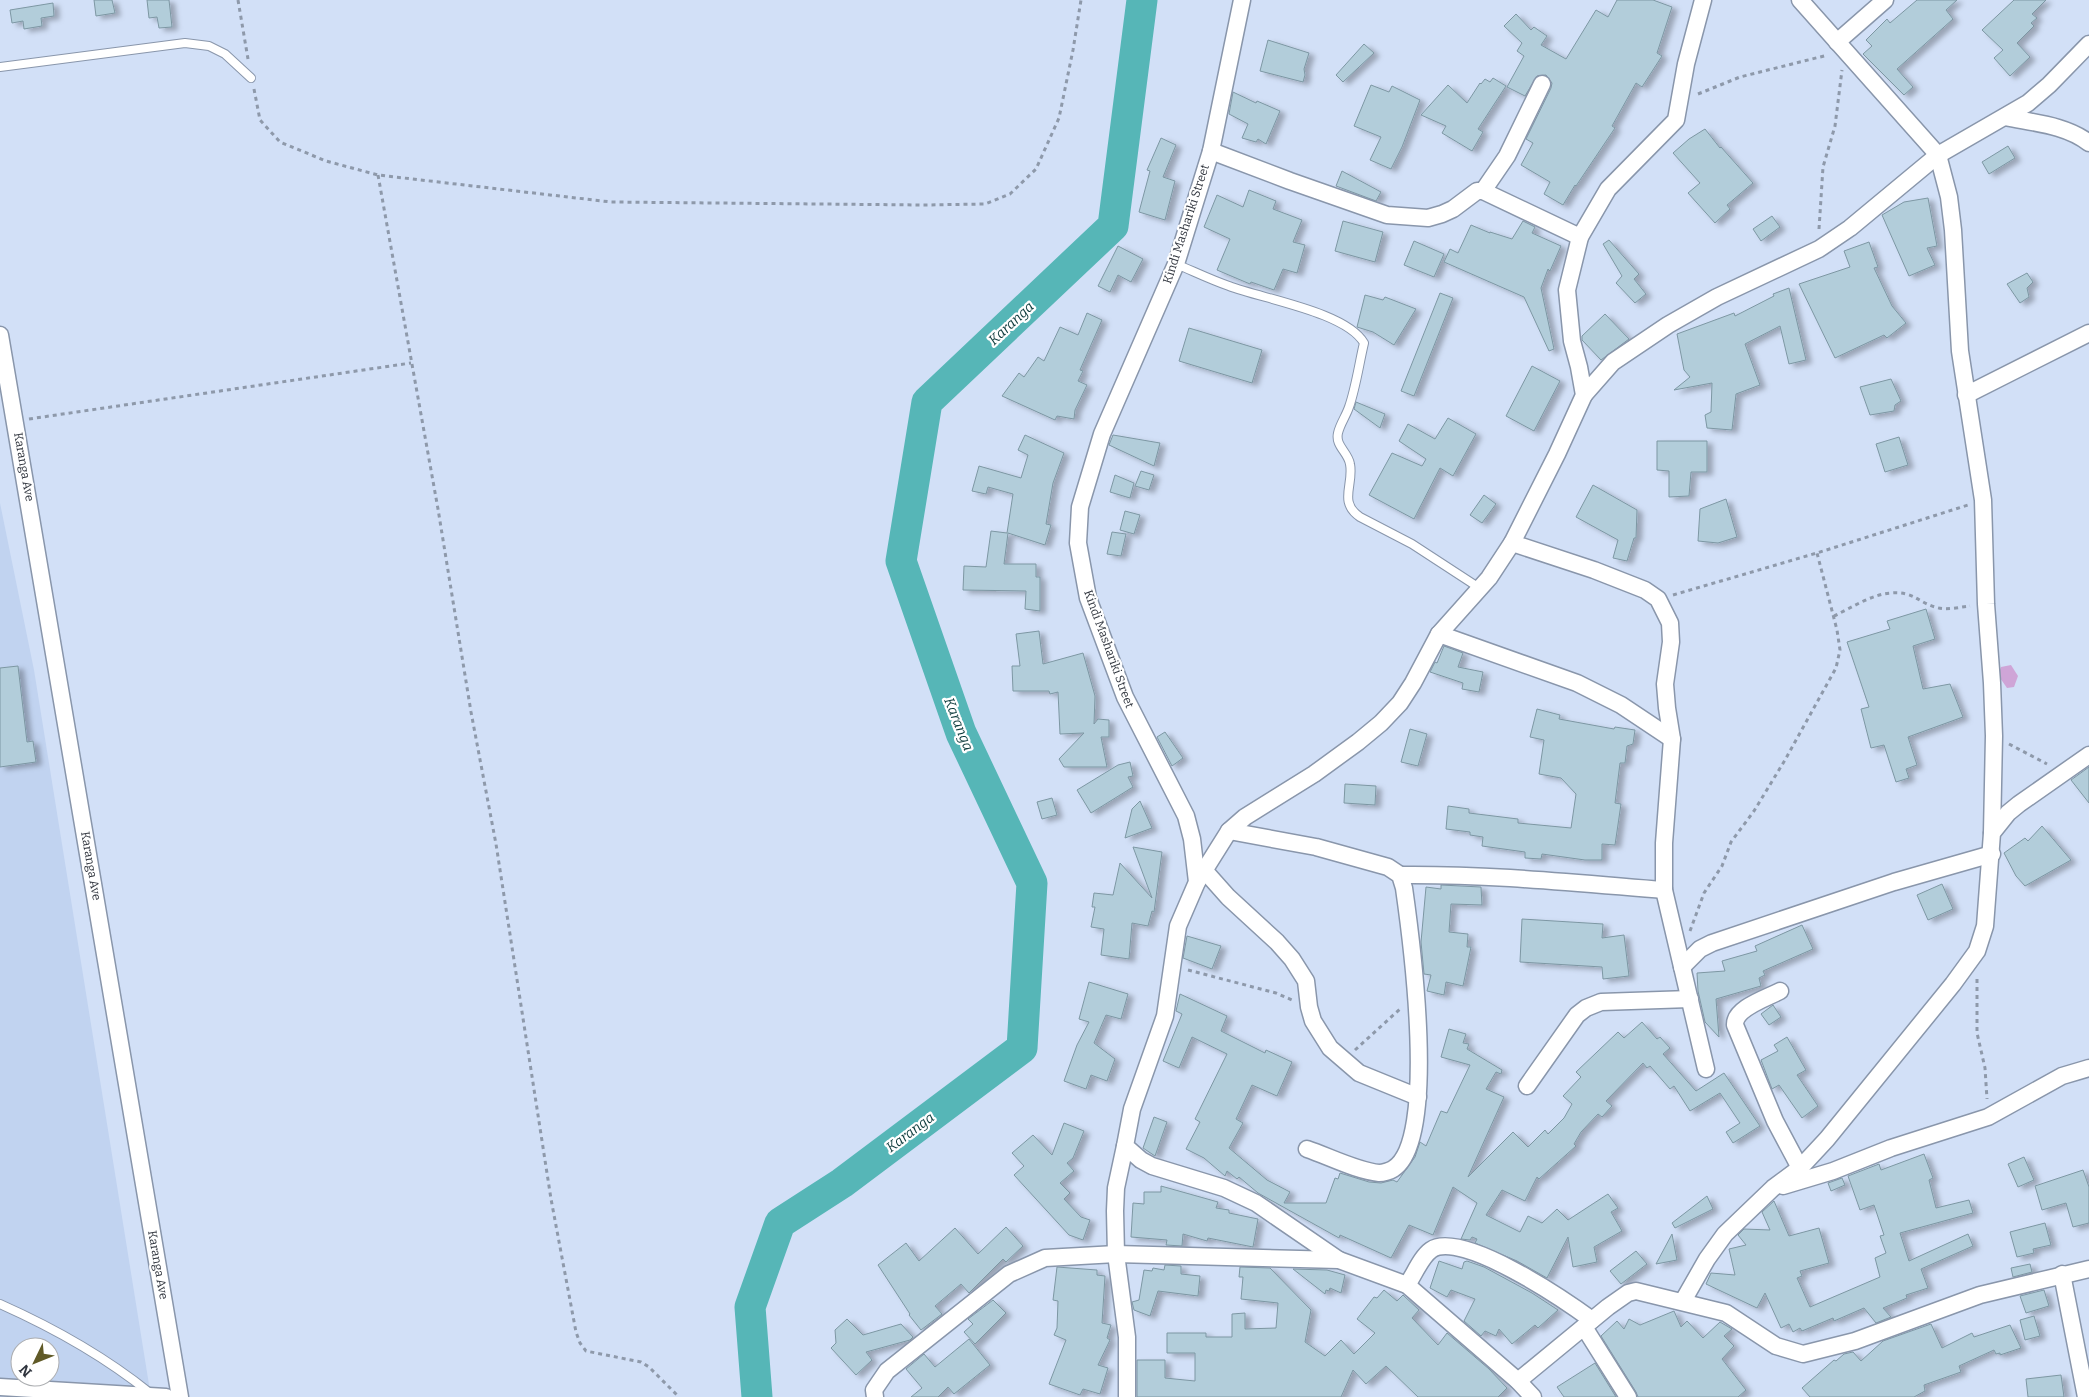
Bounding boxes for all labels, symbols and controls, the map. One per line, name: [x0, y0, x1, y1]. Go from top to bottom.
street label: Kindi Mashariki Street: [1160, 162, 1212, 285]
water label: Karanga: [985, 298, 1038, 349]
street label: Karanga Ave: [11, 431, 37, 503]
street label: Kindi Mashariki Street: [1081, 588, 1137, 711]
water label: Karanga: [940, 695, 977, 753]
street label: Karanga Ave: [78, 830, 104, 902]
water label: Karanga: [883, 1109, 938, 1156]
street label: Karanga Ave: [145, 1229, 171, 1301]
north arrow: [10, 1337, 60, 1387]
text: N: [16, 1361, 36, 1380]

